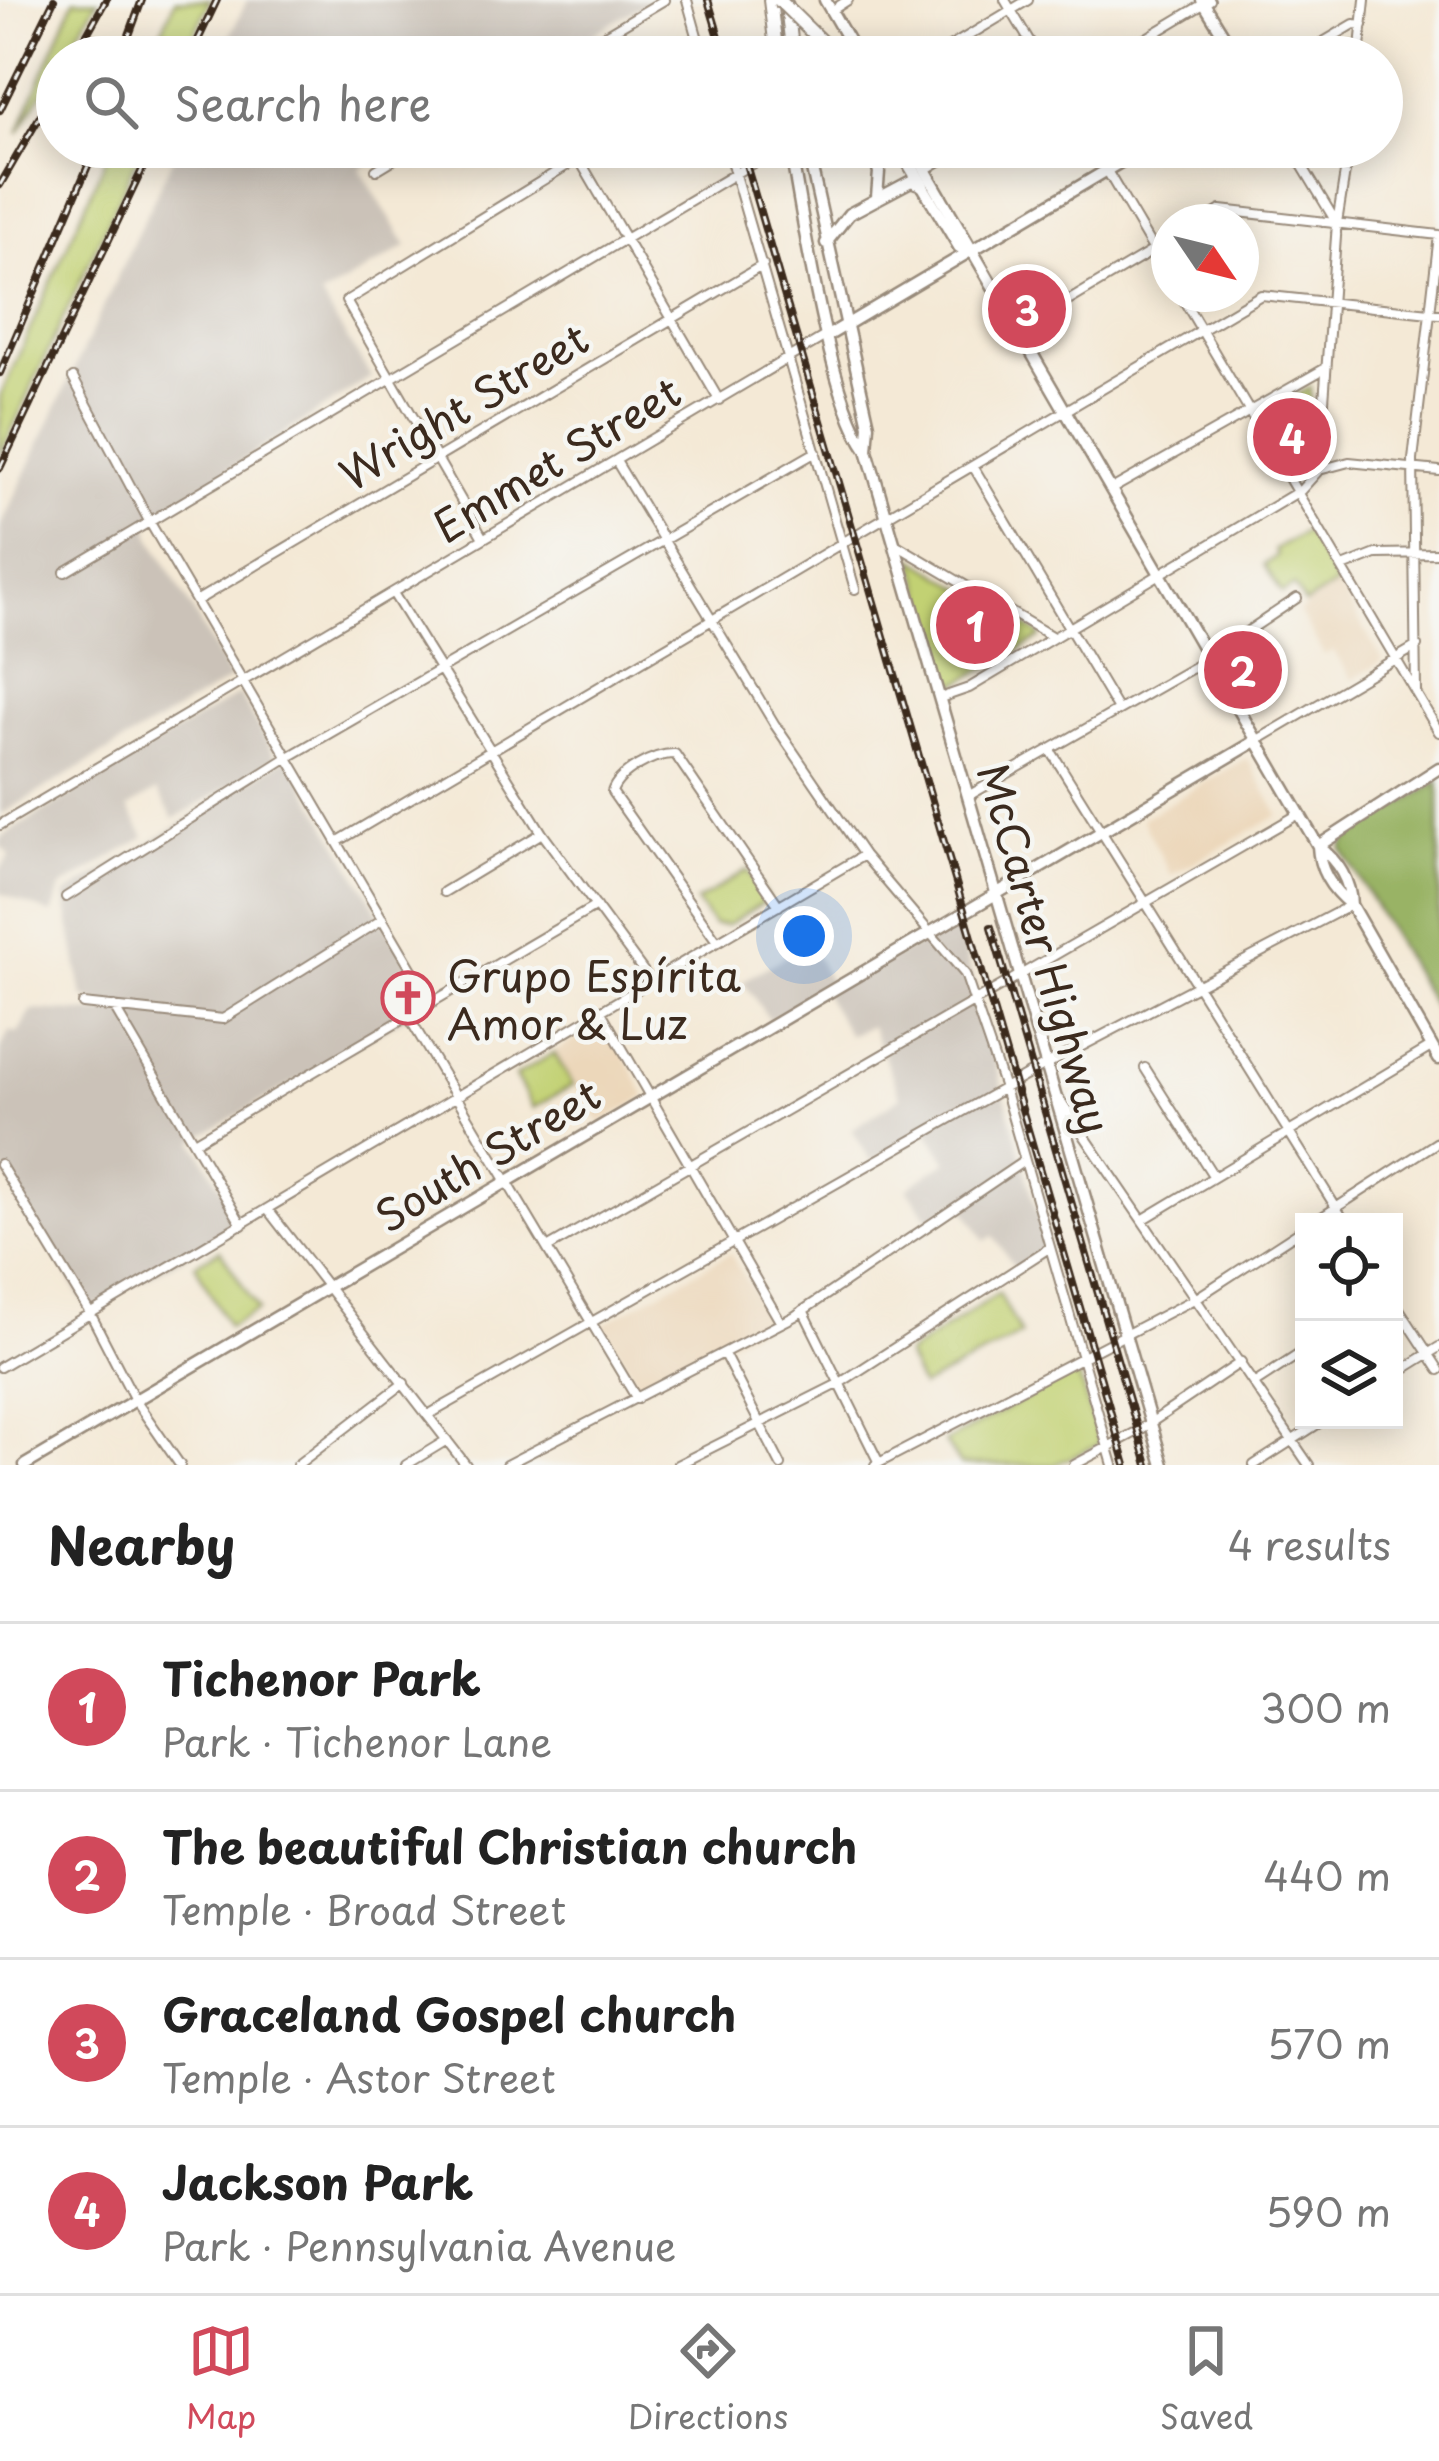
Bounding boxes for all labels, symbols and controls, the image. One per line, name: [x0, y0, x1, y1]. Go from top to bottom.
search box: [36, 36, 1403, 168]
text: Search here: [174, 68, 431, 136]
icon: search: [78, 69, 144, 135]
north arrow: [1151, 204, 1259, 312]
pin: 3: [988, 264, 1066, 354]
street label: Wright Street: [327, 306, 599, 504]
street label: Emmet Street: [420, 359, 692, 557]
pin: 4: [1253, 392, 1331, 482]
pin: 1: [936, 580, 1014, 670]
pin: 2: [1204, 625, 1282, 715]
street label: McCarter Highway: [963, 756, 1129, 1140]
your location: [774, 906, 834, 966]
place label: Grupo Espírita Amor & Luz: [447, 943, 741, 1054]
church icon: Grupo Espírita Amor & Luz: [380, 970, 436, 1026]
street label: South Street: [363, 1062, 611, 1246]
map controls: [1295, 1213, 1403, 1429]
button: locate: [1295, 1213, 1403, 1321]
button: layers: [1295, 1321, 1403, 1429]
text: Nearby: [48, 1505, 235, 1582]
text: 4 results: [1228, 1514, 1391, 1573]
text: Tichenor Park: [162, 1643, 481, 1711]
text: 1: [78, 1677, 96, 1736]
text: 300 m: [1260, 1677, 1391, 1736]
text: Park · Tichenor Lane: [162, 1711, 552, 1770]
text: The beautiful Christian church: [162, 1811, 857, 1879]
text: 2: [73, 1845, 101, 1904]
text: 440 m: [1263, 1845, 1391, 1904]
text: Temple · Broad Street: [162, 1879, 566, 1938]
text: Graceland Gospel church: [162, 1979, 736, 2047]
text: 3: [74, 2013, 100, 2072]
text: 570 m: [1267, 2013, 1391, 2072]
text: Temple · Astor Street: [162, 2047, 556, 2106]
text: Jackson Park: [162, 2147, 473, 2215]
text: 4: [74, 2181, 100, 2240]
text: 590 m: [1265, 2181, 1391, 2240]
text: Park · Pennsylvania Avenue: [162, 2215, 676, 2274]
tab: Map: [186, 2318, 256, 2440]
tab: Directions: [628, 2318, 788, 2440]
tab: Saved: [1160, 2318, 1253, 2440]

